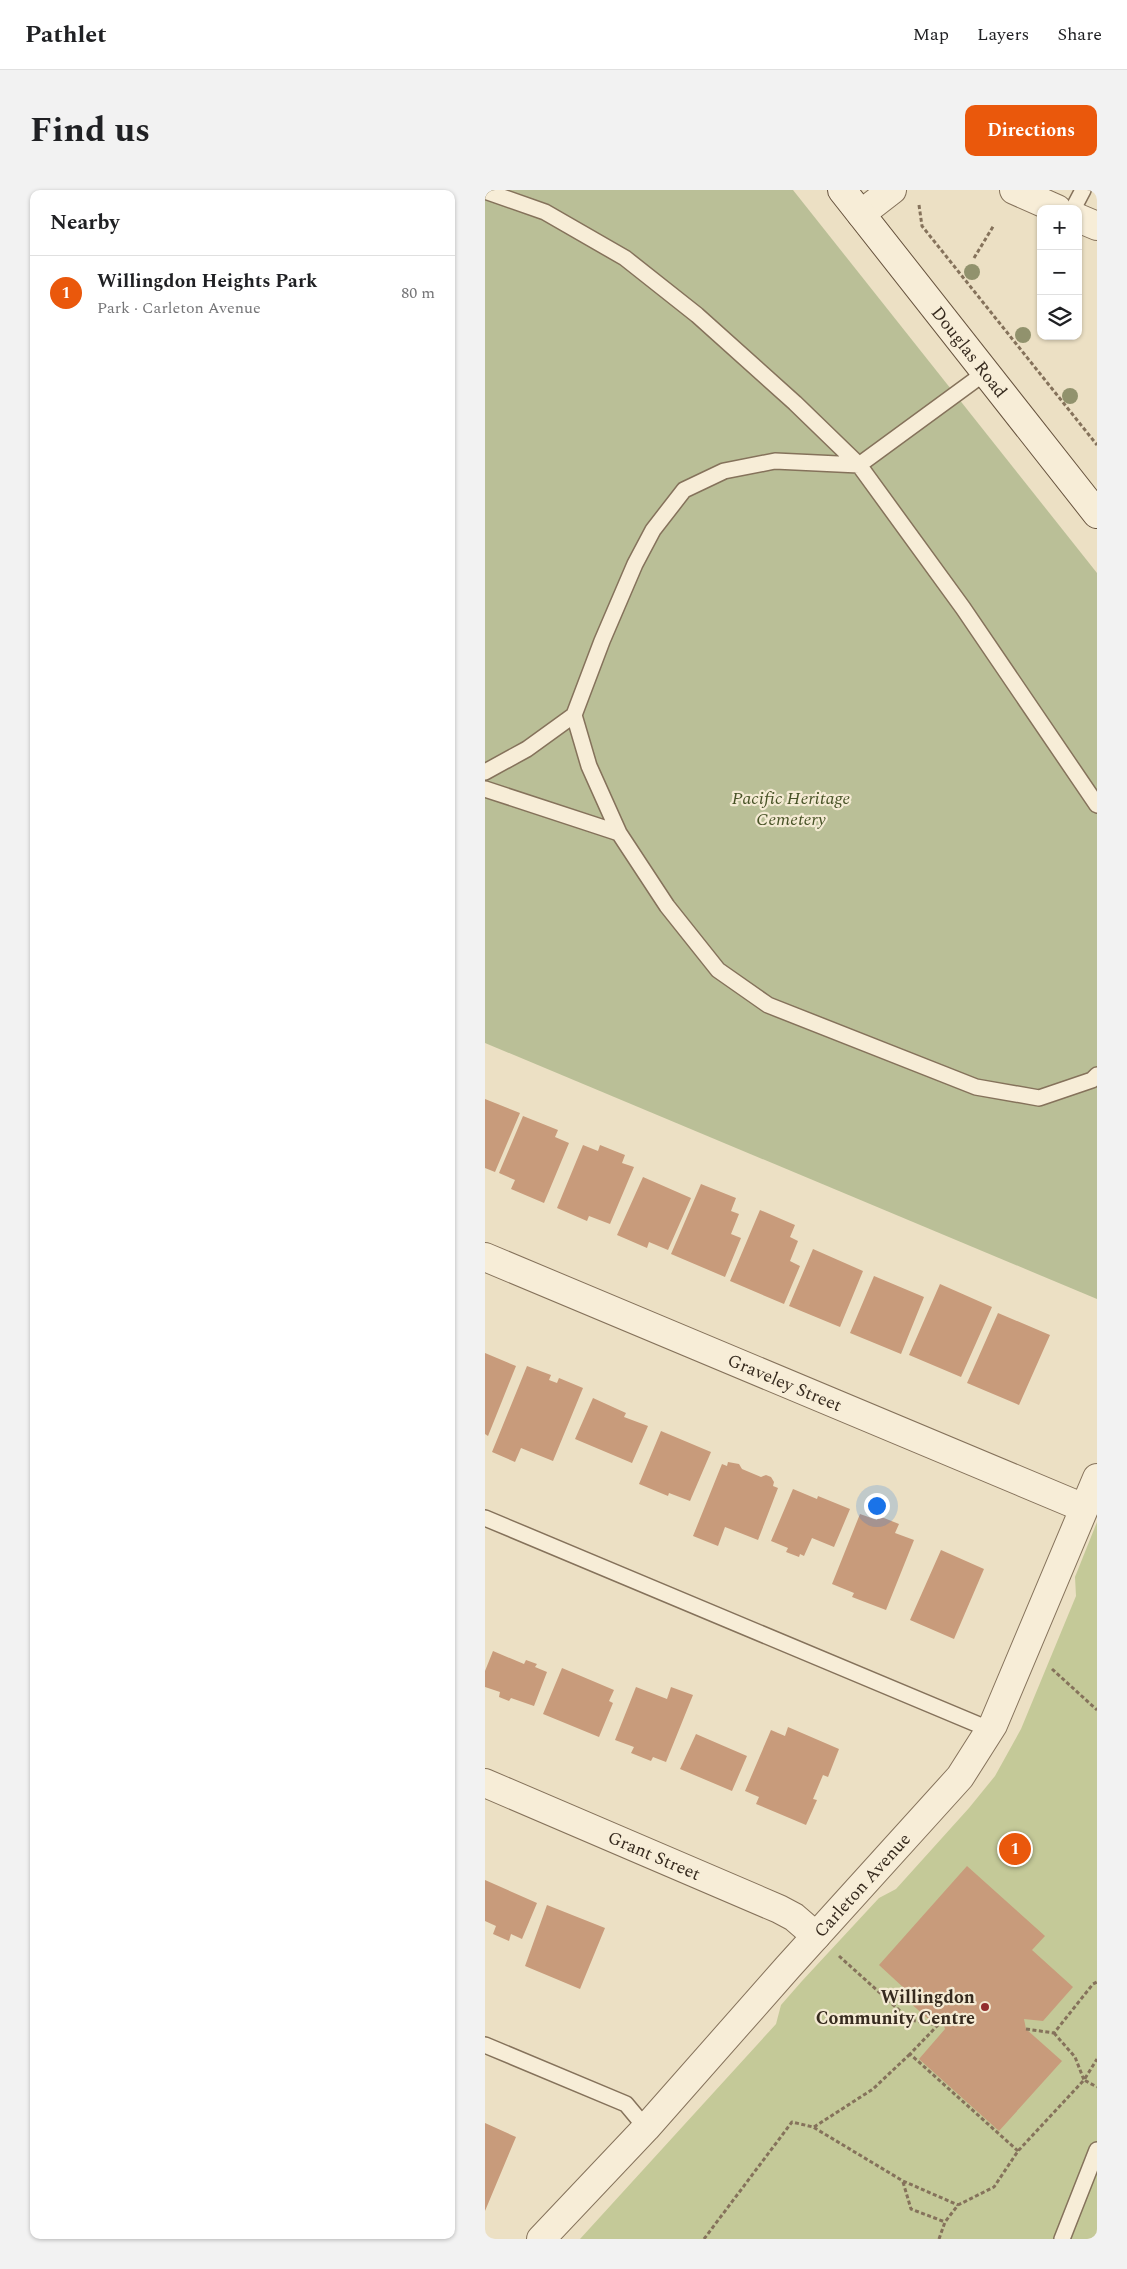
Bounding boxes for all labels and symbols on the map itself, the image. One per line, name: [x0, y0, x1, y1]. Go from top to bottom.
street label: Douglas Road: [924, 300, 1014, 404]
park label: Pacific Heritage Cemetery: [732, 785, 850, 833]
street label: Graveley Street: [723, 1347, 846, 1419]
your location: [864, 1493, 890, 1519]
street label: Grant Street: [603, 1824, 705, 1888]
street label: Carleton Avenue: [808, 1827, 917, 1944]
pin: 1: [999, 1830, 1031, 1868]
place label: Willingdon Community Centre: [816, 1984, 975, 2032]
marker: Willingdon Community Centre: [979, 2001, 991, 2013]

